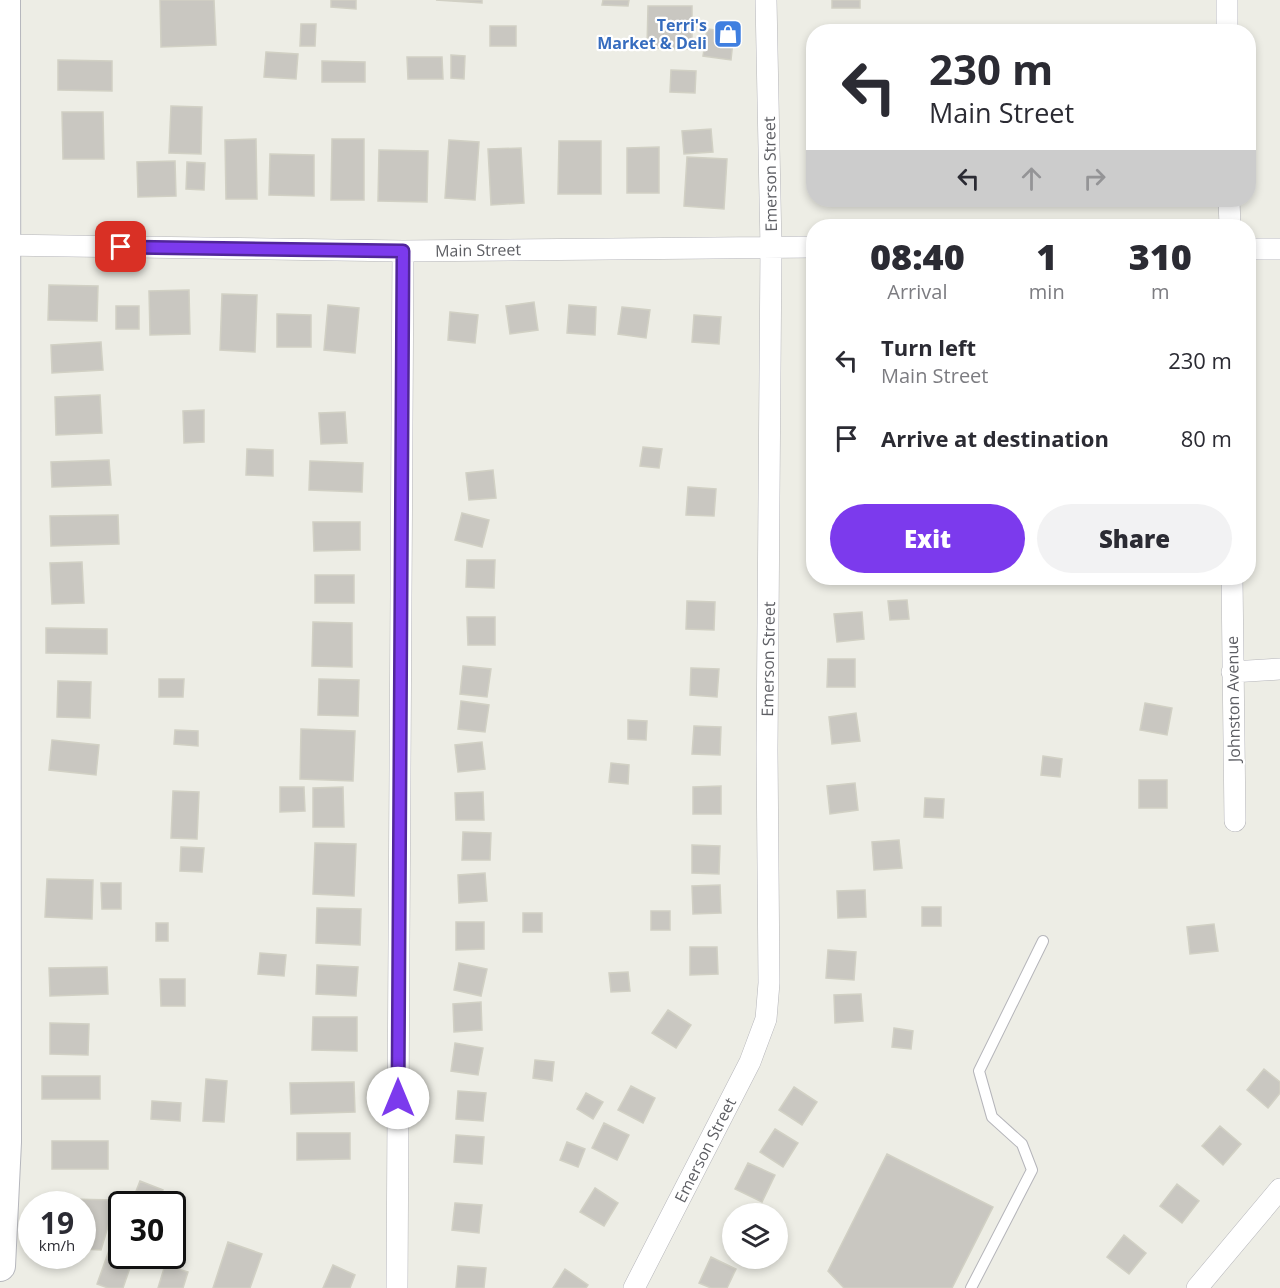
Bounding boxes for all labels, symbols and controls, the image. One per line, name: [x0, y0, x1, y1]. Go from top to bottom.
place label: Terri's Market & Deli: [597, 14, 707, 54]
shop icon: Terri's Market & Deli: [712, 18, 744, 50]
text: 230 m: [929, 40, 1053, 97]
icon: left: [830, 48, 908, 126]
text: Main Street: [929, 94, 1074, 131]
street label: Emerson Street: [758, 116, 782, 232]
icon: left: [952, 162, 985, 195]
icon: ahead: [1015, 162, 1048, 195]
icon: right: [1078, 162, 1111, 195]
pin: [95, 221, 146, 272]
icon: arrive: [104, 230, 137, 263]
text: 08:40: [870, 232, 965, 281]
text: 1: [1036, 232, 1057, 281]
text: 310: [1129, 232, 1192, 281]
street label: Main Street: [435, 238, 521, 262]
text: Arrival: [887, 278, 948, 305]
text: min: [1029, 278, 1065, 305]
text: m: [1151, 278, 1170, 305]
text: Turn left: [881, 332, 976, 362]
icon: left: [830, 344, 863, 377]
text: 230 m: [1168, 345, 1232, 375]
text: Main Street: [881, 362, 988, 389]
icon: arrive: [830, 422, 863, 455]
text: Arrive at destination: [881, 423, 1109, 453]
text: 80 m: [1181, 423, 1232, 453]
button: Exit: [830, 504, 1025, 573]
button: Share: [1037, 504, 1232, 573]
street label: Emerson Street: [756, 601, 780, 717]
street label: Johnston Avenue: [1221, 636, 1245, 764]
position arrow: [366, 1066, 430, 1130]
street label: Emerson Street: [669, 1093, 741, 1206]
speed limit sign: 30: [108, 1191, 186, 1269]
text: 19: [40, 1202, 74, 1243]
map controls: [722, 1203, 788, 1269]
button: layers: [722, 1203, 788, 1269]
text: km/h: [39, 1235, 75, 1255]

